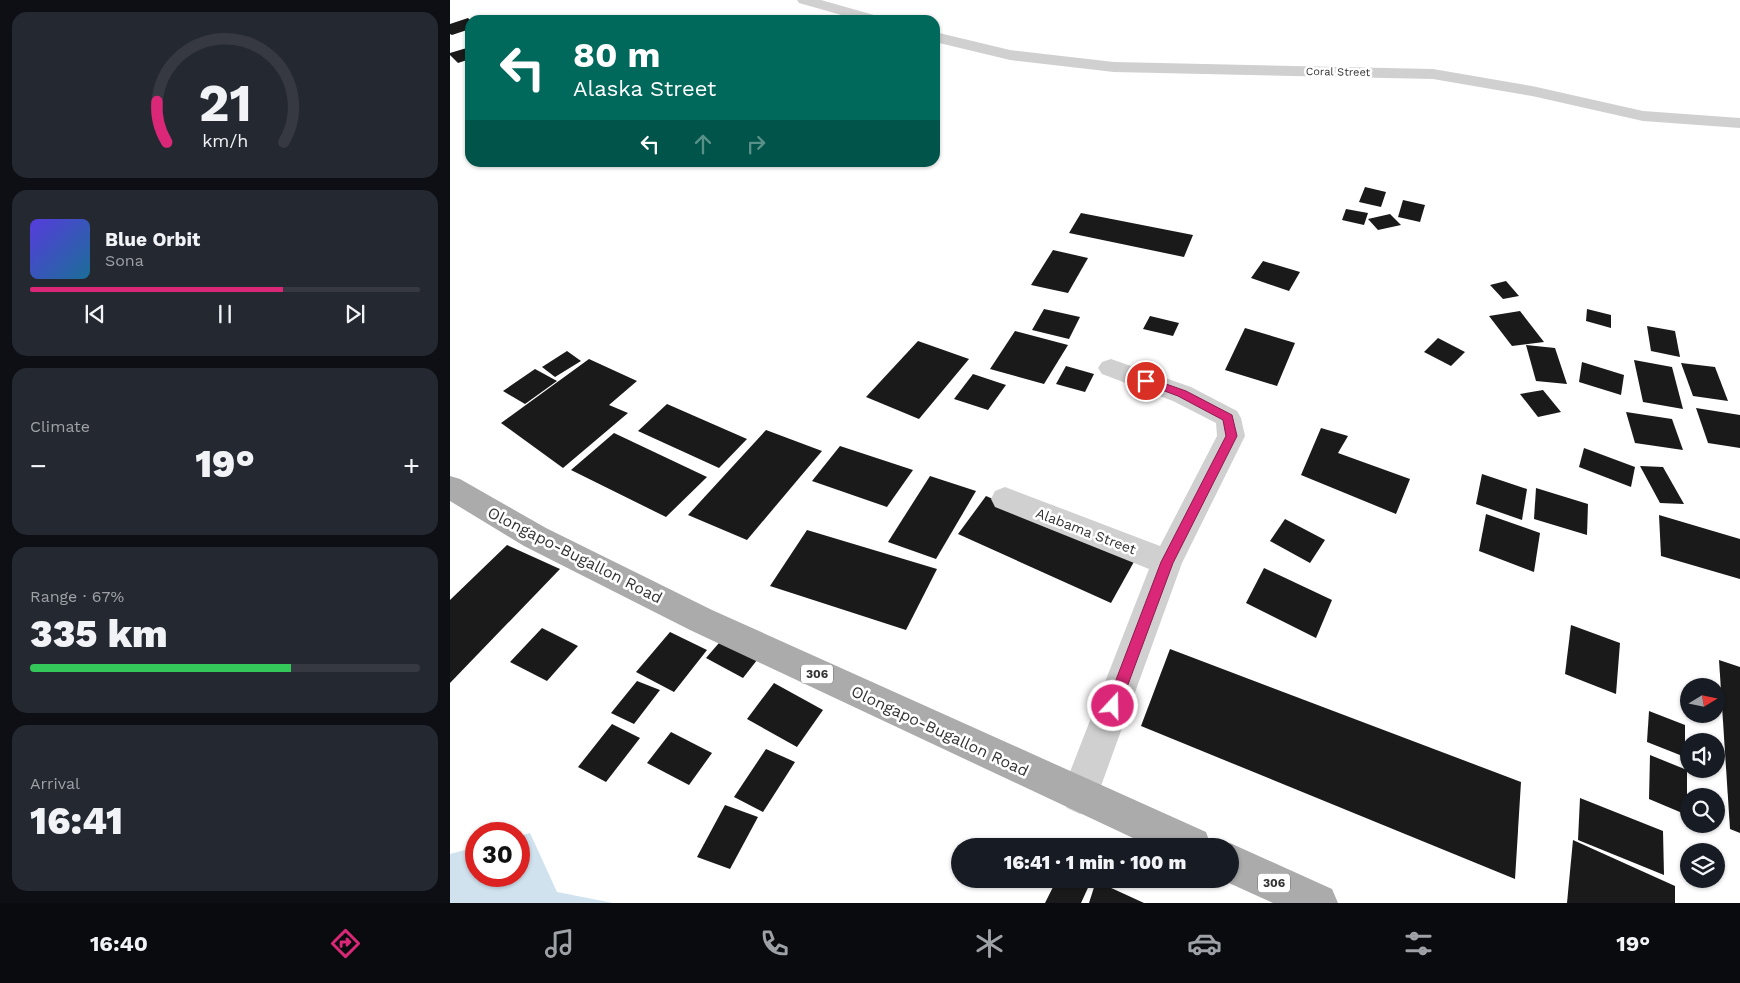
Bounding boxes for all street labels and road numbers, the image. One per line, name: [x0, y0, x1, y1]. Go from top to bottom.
street label: Coral Street: [1306, 65, 1371, 79]
street label: Olongapo-Bugallon Road: [485, 503, 665, 607]
street label: Alabama Street: [1034, 505, 1138, 558]
road number: 306: [801, 664, 833, 684]
street label: Olongapo-Bugallon Road: [848, 682, 1032, 780]
road number: 306: [1258, 874, 1290, 892]

